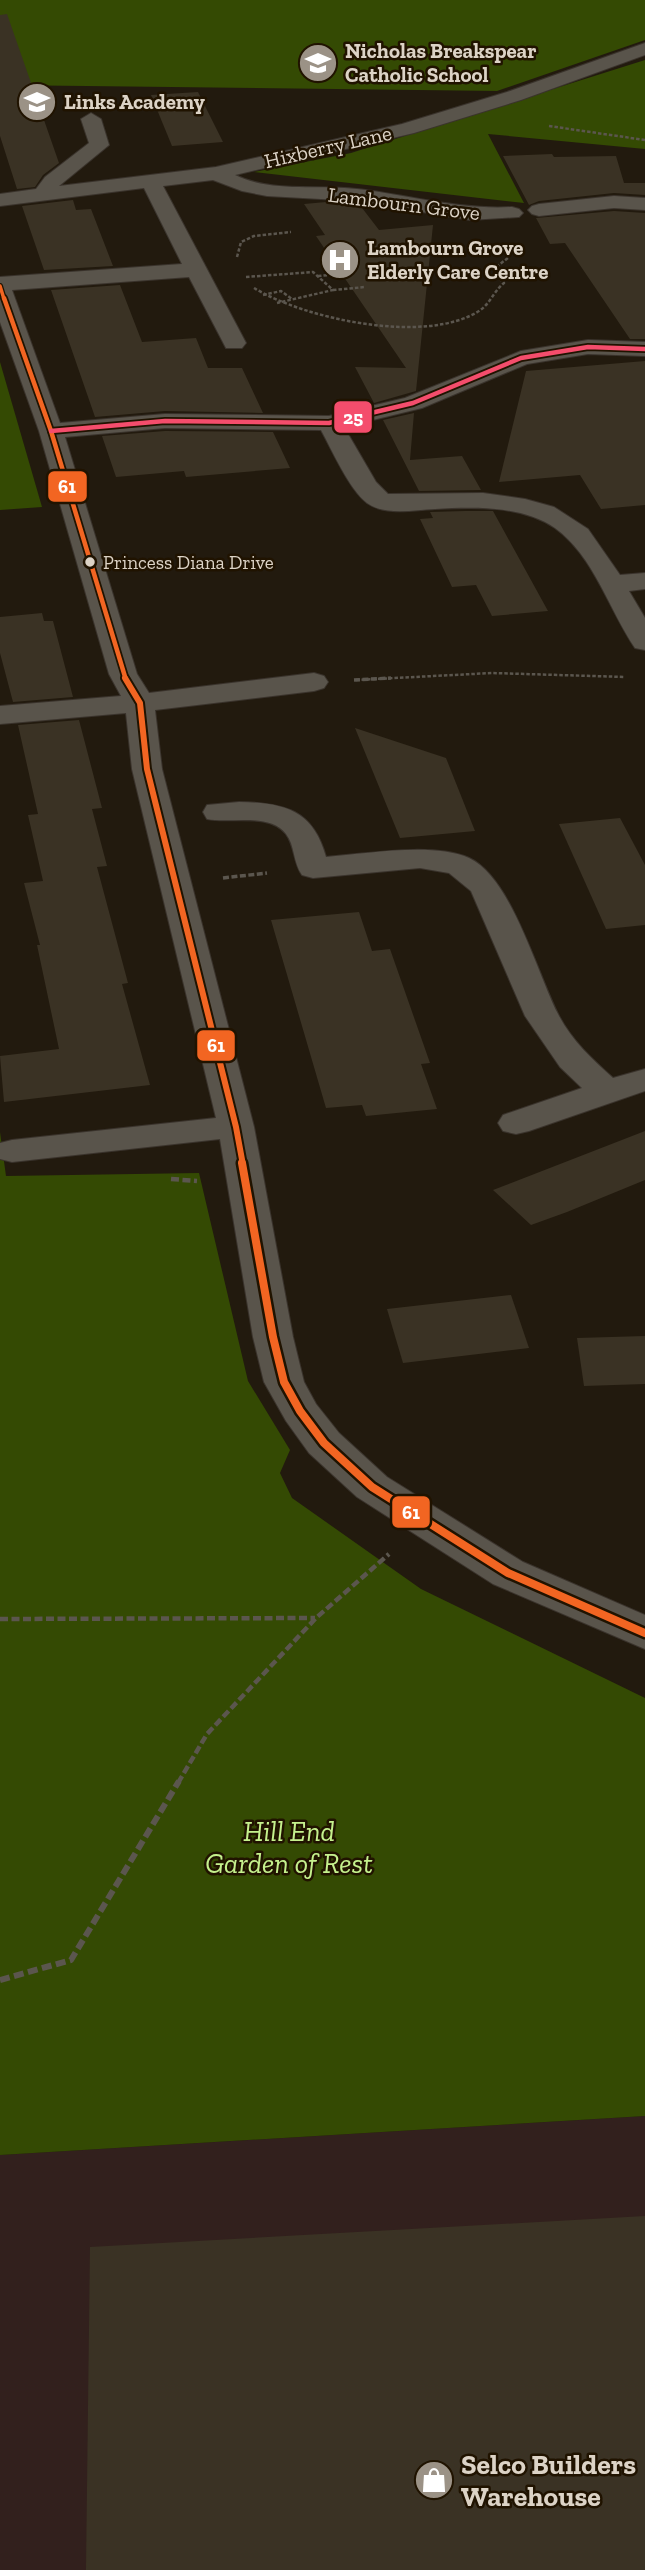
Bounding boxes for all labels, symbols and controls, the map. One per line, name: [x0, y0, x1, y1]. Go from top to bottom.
place label: Nicholas Breakspear Catholic School: [345, 38, 536, 87]
school or university icon: Nicholas Breakspear Catholic School: [297, 42, 339, 84]
school or university icon: Links Academy: [16, 81, 58, 123]
place label: Links Academy: [64, 89, 205, 114]
street label: Hixberry Lane: [262, 120, 394, 173]
street label: Lambourn Grove: [327, 182, 482, 225]
place label: Lambourn Grove Elderly Care Centre: [367, 235, 548, 284]
hospital icon: Lambourn Grove Elderly Care Centre: [319, 239, 361, 281]
line badge: 25: [333, 400, 373, 434]
text: 25: [343, 406, 363, 429]
line badge: 61: [47, 470, 88, 503]
text: 61: [58, 475, 76, 498]
place label: Princess Diana Drive: [103, 551, 274, 574]
marker: Princess Diana Drive: [83, 555, 97, 569]
line badge: 61: [196, 1029, 236, 1062]
text: 61: [207, 1034, 225, 1057]
line badge: 61: [391, 1495, 431, 1529]
text: 61: [402, 1501, 420, 1524]
park label: Hill End Garden of Rest: [205, 1815, 373, 1880]
place label: Selco Builders Warehouse: [461, 2448, 636, 2513]
shop icon: Selco Builders Warehouse: [413, 2459, 455, 2501]

